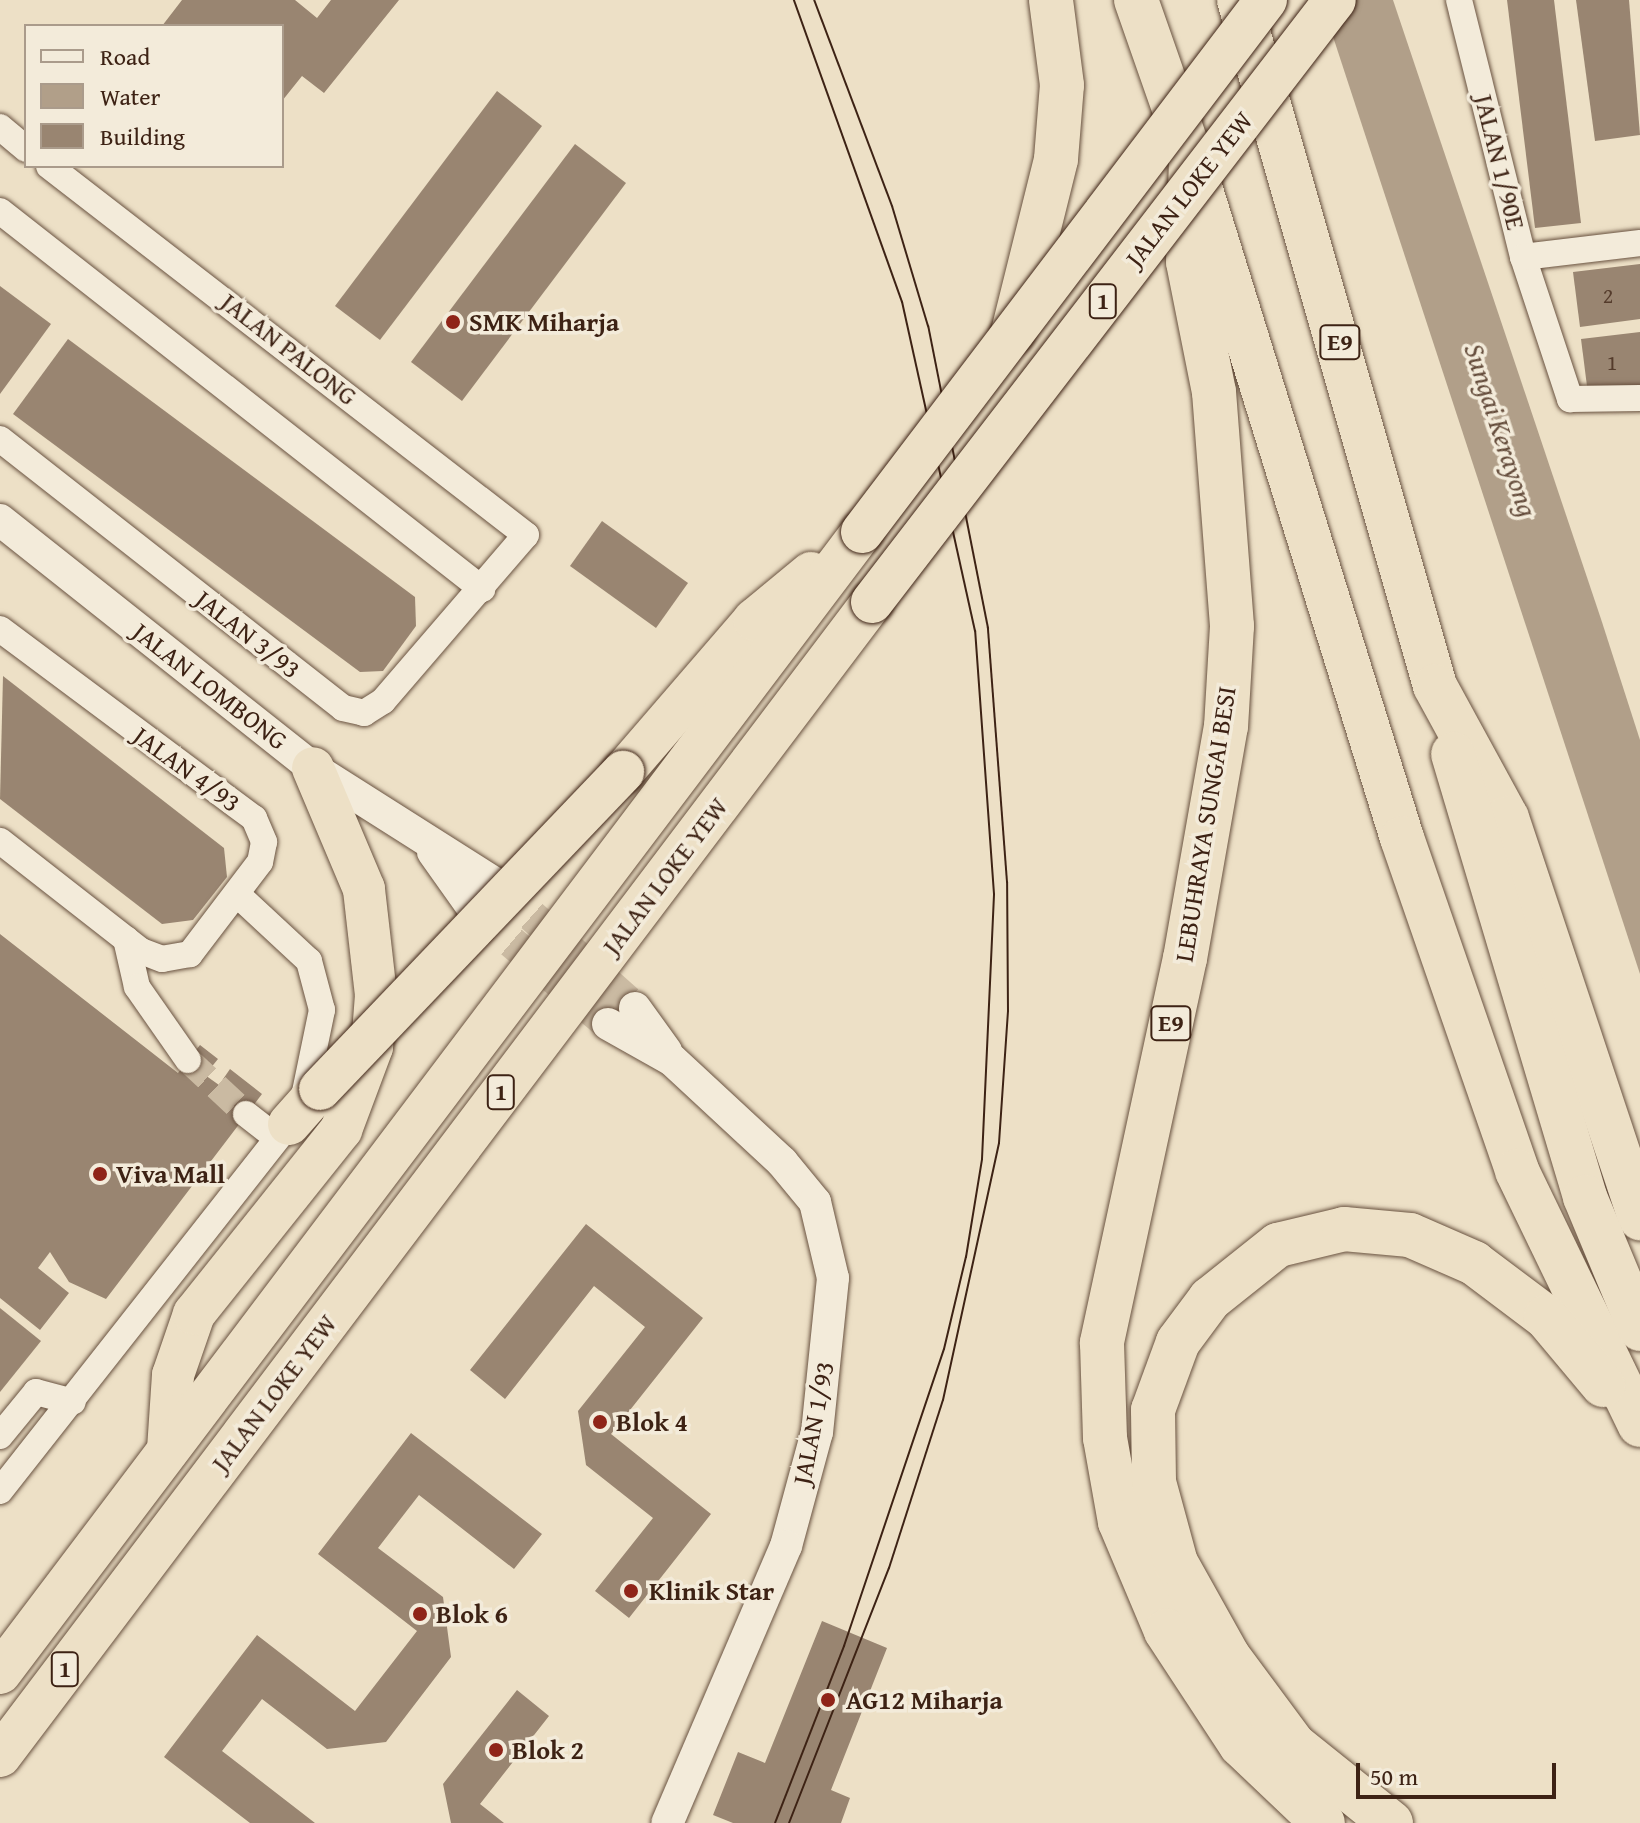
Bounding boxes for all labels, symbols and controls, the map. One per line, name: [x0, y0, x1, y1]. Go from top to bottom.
legend: [24, 24, 284, 168]
text: Road: [100, 39, 150, 74]
text: Water: [100, 79, 160, 114]
street label: JALAN 1/90E: [1468, 91, 1532, 233]
street label: JALAN LOKE YEW: [1119, 105, 1259, 273]
text: Building: [100, 119, 185, 154]
road number: 1: [1087, 281, 1119, 321]
house number: 2: [1603, 283, 1613, 309]
street label: JALAN PALONG: [215, 286, 363, 412]
place label: SMK Miharja: [469, 306, 619, 338]
marker: SMK Miharja: [444, 313, 462, 331]
road number: E9: [1318, 322, 1362, 362]
water label: Sungai Kerayong: [1457, 339, 1545, 521]
house number: 1: [1607, 350, 1617, 376]
street label: JALAN 3/93: [189, 583, 307, 685]
street label: JALAN LOMBONG: [126, 616, 294, 756]
street label: LEBUHRAYA SUNGAI BESI: [1168, 684, 1242, 964]
street label: JALAN 4/93: [127, 720, 247, 818]
street label: JALAN LOKE YEW: [596, 791, 734, 961]
road number: E9: [1149, 1003, 1193, 1043]
road number: 1: [485, 1072, 517, 1112]
place label: Viva Mall: [116, 1158, 225, 1190]
marker: Viva Mall: [91, 1165, 109, 1183]
street label: JALAN LOKE YEW: [205, 1308, 343, 1478]
street label: JALAN 1/93: [786, 1359, 840, 1487]
place label: Blok 4: [616, 1406, 688, 1438]
marker: Blok 4: [591, 1413, 609, 1431]
place label: Klinik Star: [649, 1575, 774, 1607]
marker: Klinik Star: [620, 1580, 642, 1602]
place label: Blok 6: [436, 1598, 508, 1630]
marker: Blok 6: [411, 1605, 429, 1623]
road number: 1: [49, 1649, 81, 1689]
place label: AG12 Miharja: [846, 1684, 1003, 1716]
marker: AG12 Miharja: [817, 1689, 839, 1711]
place label: Blok 2: [512, 1734, 584, 1766]
marker: Blok 2: [487, 1741, 505, 1759]
scale bar: [1360, 1747, 1560, 1797]
text: 50 m: [1370, 1759, 1418, 1794]

